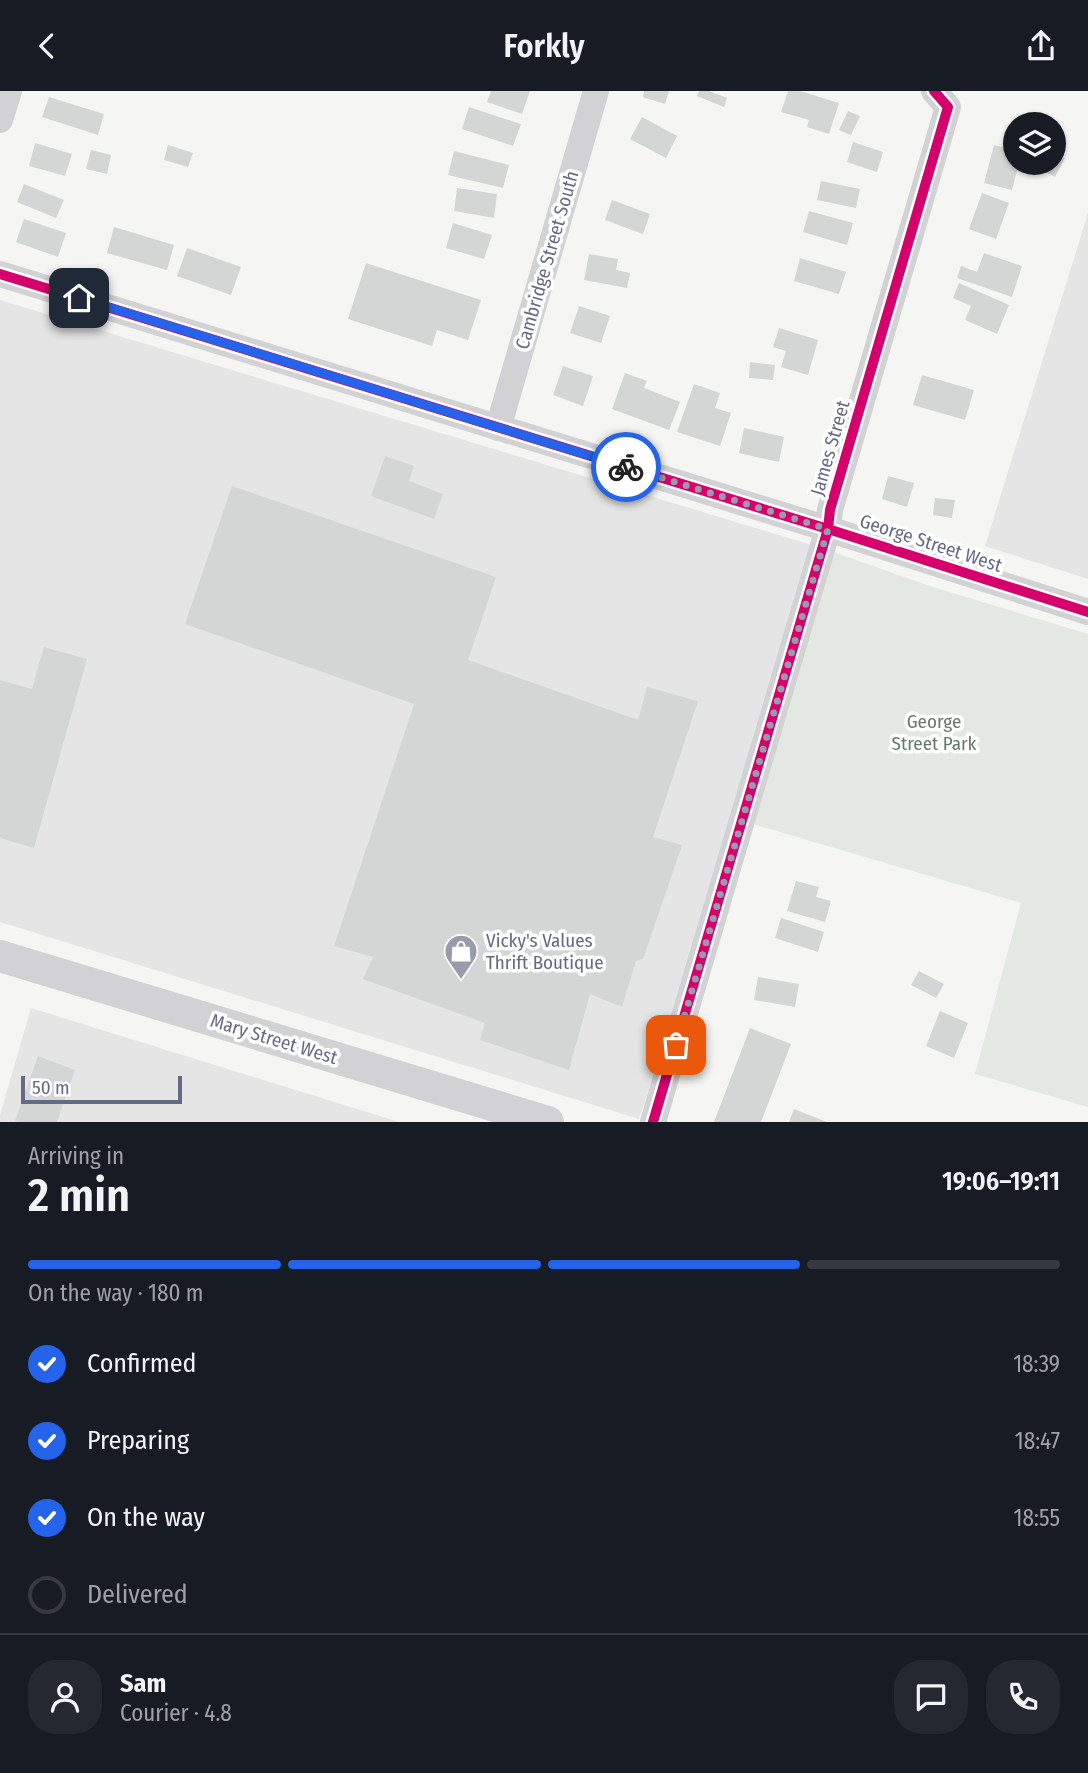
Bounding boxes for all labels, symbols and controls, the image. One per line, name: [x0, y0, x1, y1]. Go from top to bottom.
icon: back: [28, 27, 66, 65]
text: Forkly: [504, 27, 584, 65]
icon: share: [1022, 27, 1060, 65]
map controls: [1003, 112, 1066, 175]
button: layers: [1003, 112, 1066, 175]
street label: Cambridge Street South: [511, 168, 583, 352]
pin: [49, 268, 109, 328]
icon: home: [60, 279, 98, 317]
street label: James Street: [805, 397, 855, 498]
courier: [591, 432, 661, 502]
icon: bike: [607, 448, 645, 486]
street label: George Street West: [857, 509, 1006, 577]
park label: George Street Park: [892, 710, 977, 755]
place label: Vicky's Values Thrift Boutique: [486, 929, 604, 974]
shop icon: Vicky's Values Thrift Boutique: [442, 932, 480, 981]
street label: Mary Street West: [208, 1009, 341, 1069]
pin: [646, 1015, 706, 1075]
icon: bag: [657, 1026, 695, 1064]
scale bar: [21, 1073, 182, 1105]
text: 50 m: [32, 1076, 70, 1099]
text: Arriving in: [28, 1142, 124, 1170]
text: 19:06–19:11: [942, 1166, 1060, 1197]
text: 2 min: [28, 1168, 130, 1223]
text: On the way · 180 m: [28, 1279, 204, 1307]
icon: check: [28, 1345, 66, 1383]
text: Confirmed: [87, 1348, 197, 1379]
text: 18:39: [1013, 1350, 1060, 1378]
icon: check: [28, 1422, 66, 1460]
text: Preparing: [87, 1425, 189, 1456]
text: 18:47: [1015, 1427, 1060, 1455]
icon: check: [28, 1499, 66, 1537]
text: On the way: [87, 1502, 205, 1533]
text: 18:55: [1014, 1504, 1060, 1532]
text: Delivered: [87, 1579, 188, 1610]
button: person: [28, 1660, 102, 1734]
button: chat: [894, 1660, 968, 1734]
button: phone: [986, 1660, 1060, 1734]
text: Sam: [120, 1668, 166, 1699]
text: Courier · 4.8: [120, 1699, 232, 1727]

